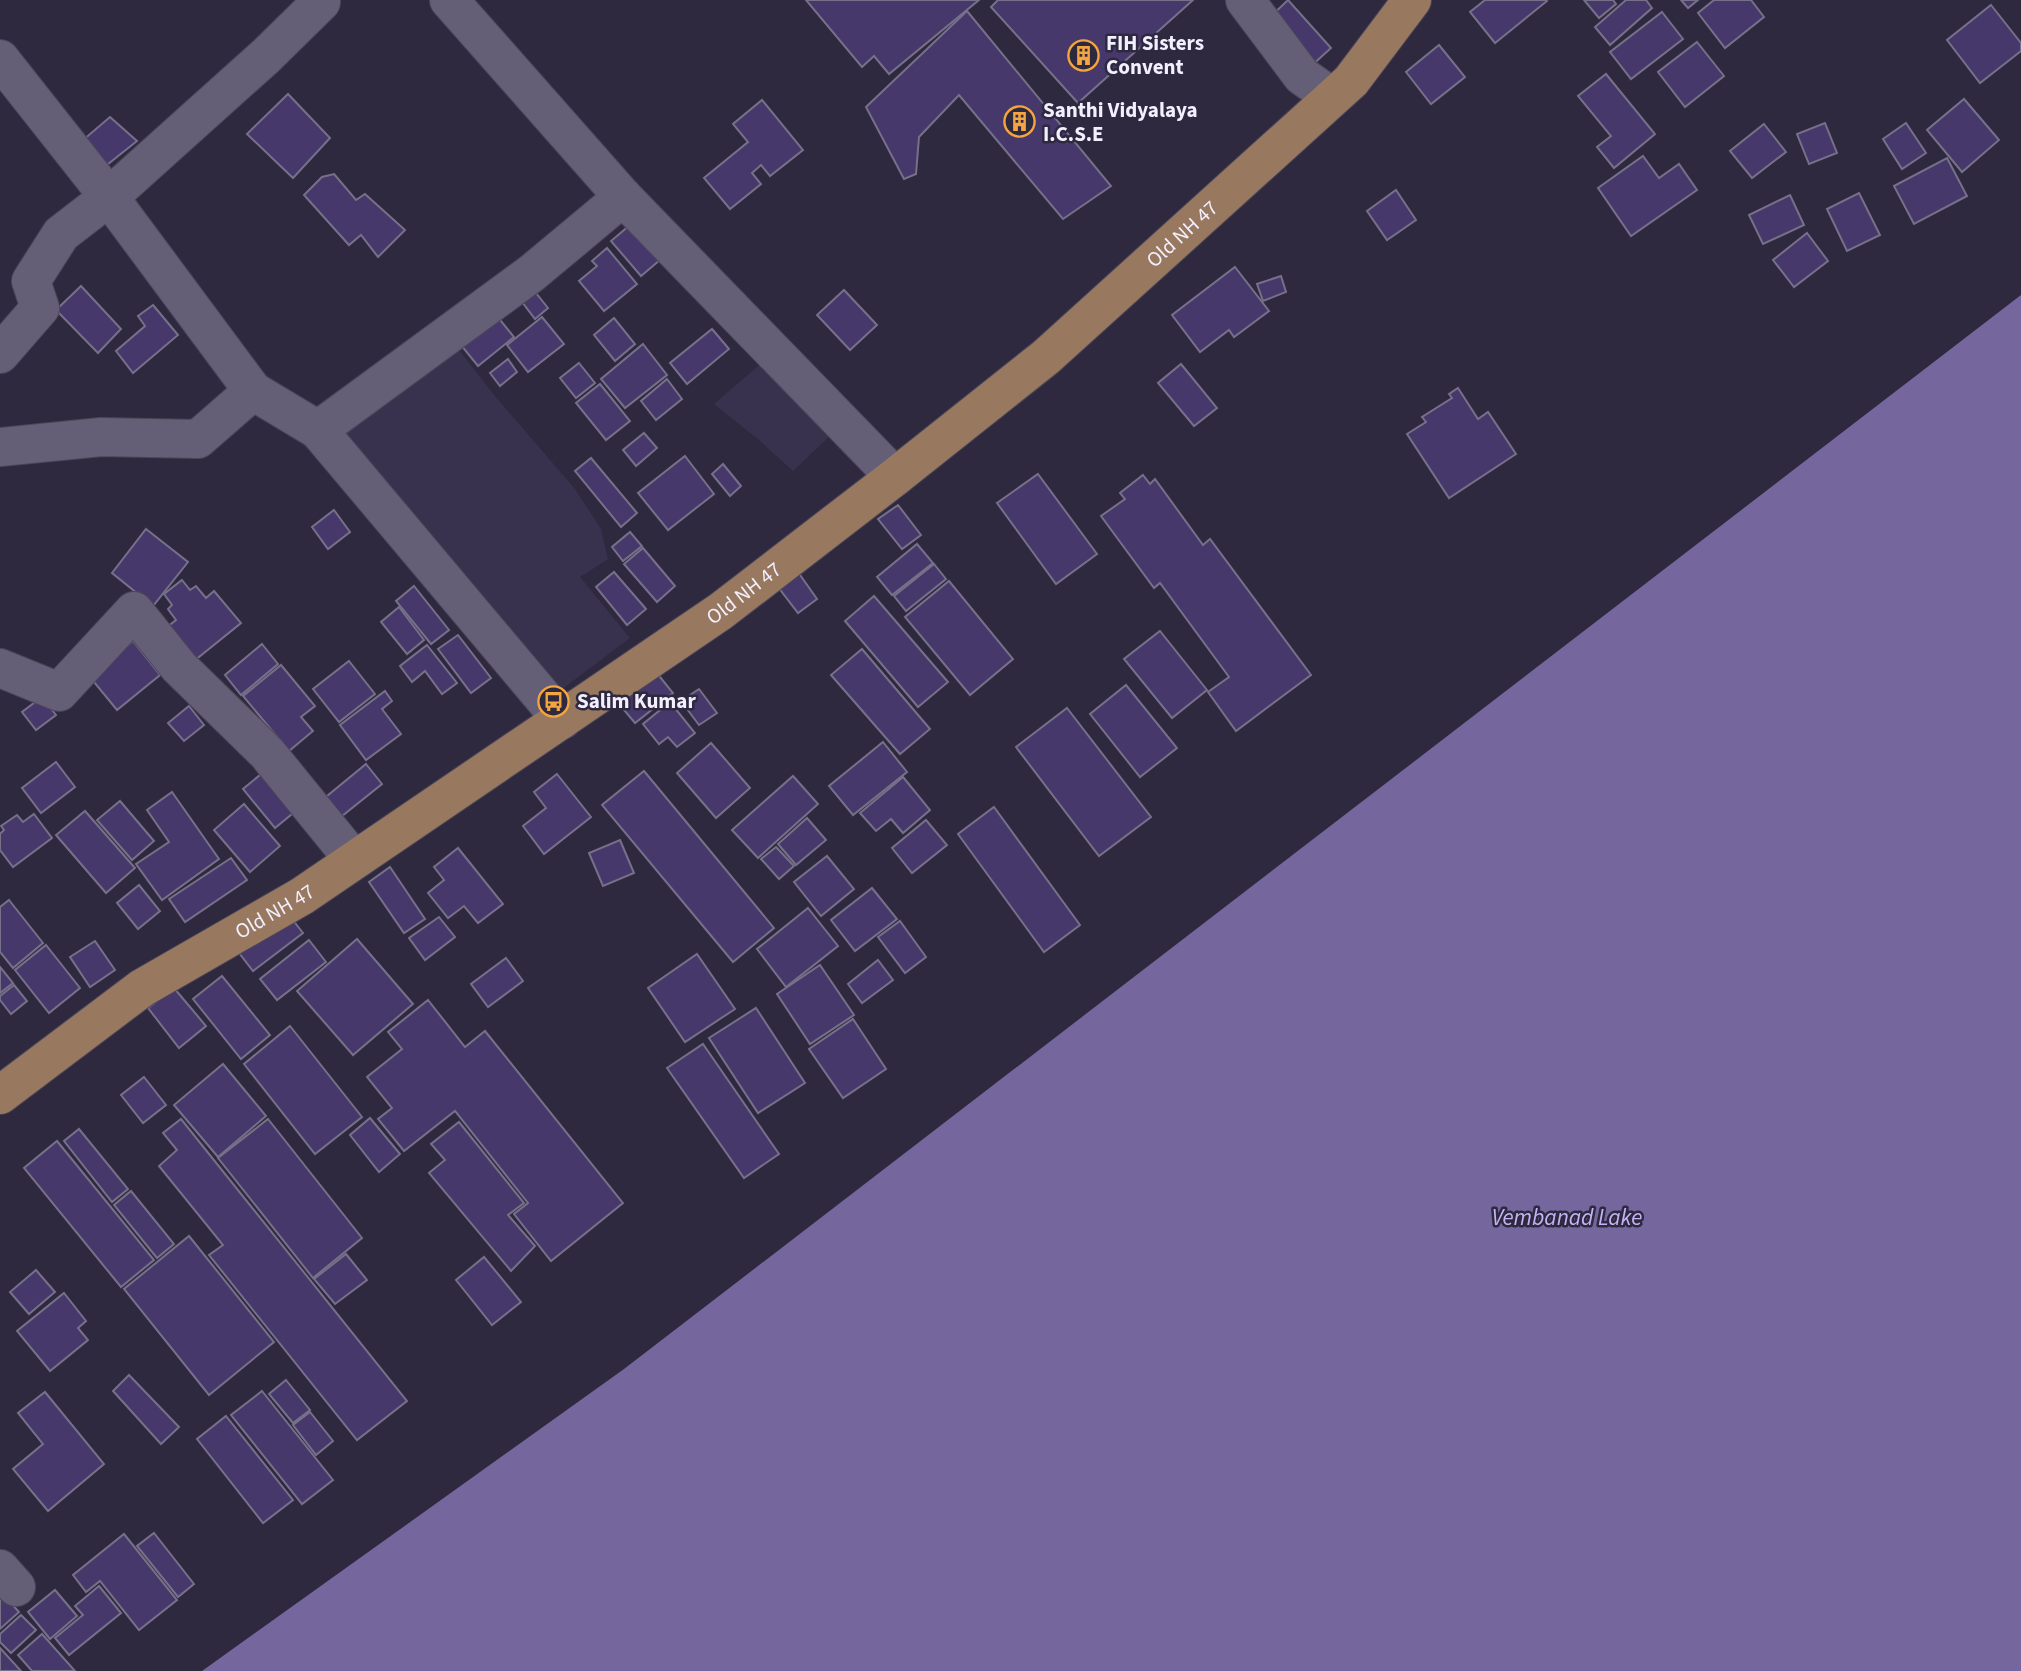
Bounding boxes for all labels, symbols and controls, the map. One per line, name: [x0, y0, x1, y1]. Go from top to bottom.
place label: FIH Sisters Convent: [1106, 28, 1204, 82]
building icon: FIH Sisters Convent: [1066, 38, 1100, 72]
place label: Santhi Vidyalaya I.C.S.E: [1043, 95, 1198, 149]
building icon: Santhi Vidyalaya I.C.S.E: [1003, 105, 1037, 139]
street label: Old NH 47: [1139, 193, 1225, 274]
street label: Old NH 47: [700, 555, 788, 632]
bus stop icon: Salim Kumar: [537, 684, 571, 718]
place label: Salim Kumar: [577, 686, 696, 716]
street label: Old NH 47: [229, 877, 321, 946]
water label: Vembanad Lake: [1492, 1201, 1642, 1234]

